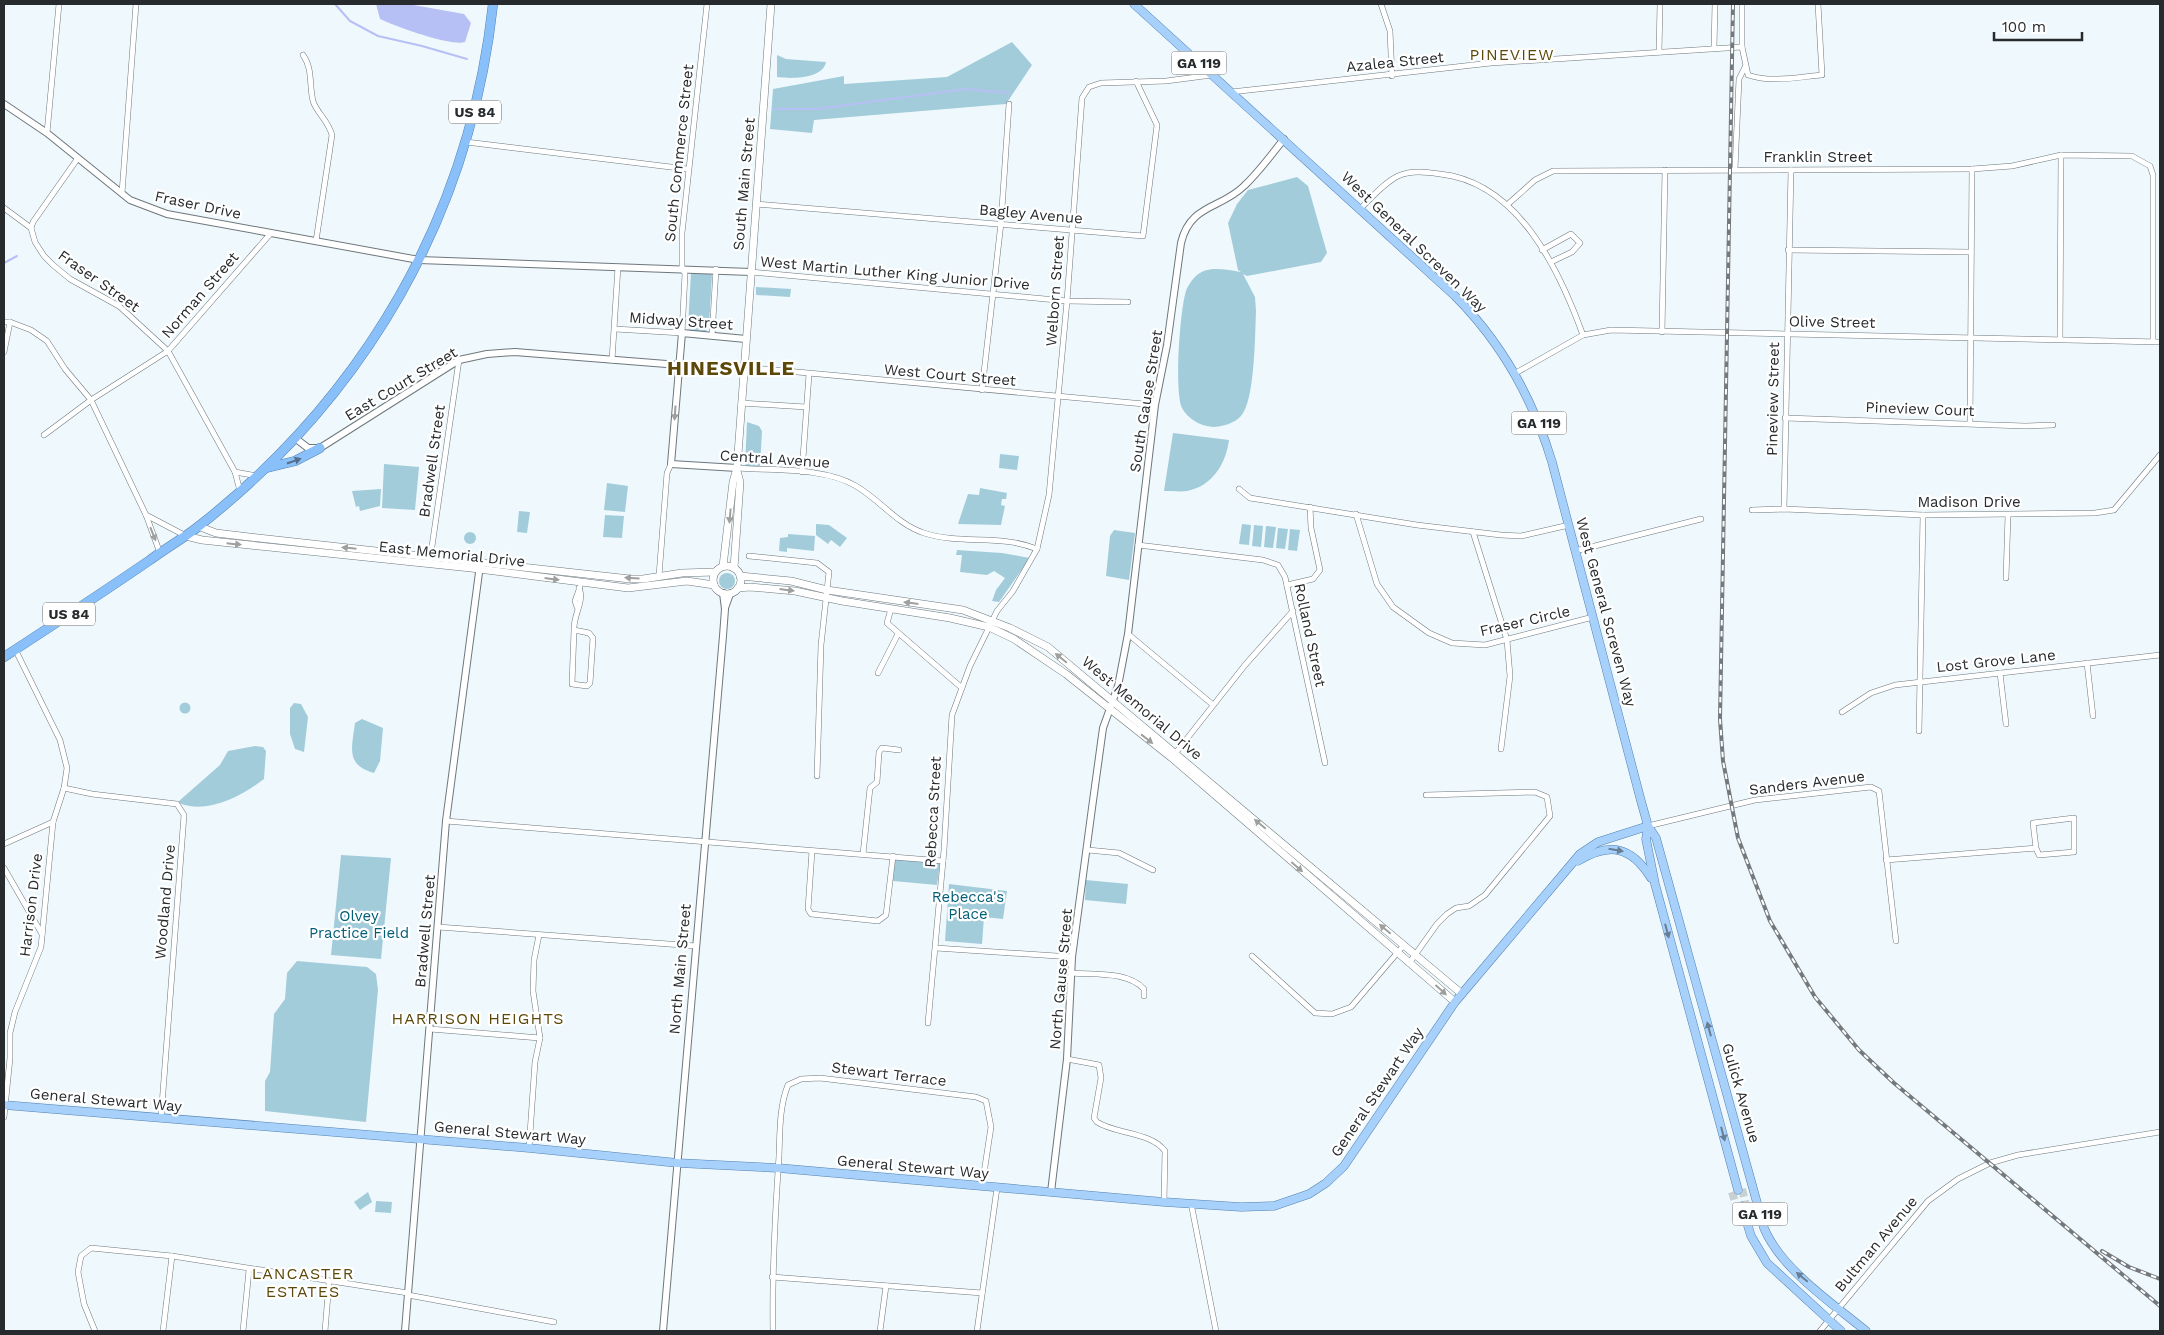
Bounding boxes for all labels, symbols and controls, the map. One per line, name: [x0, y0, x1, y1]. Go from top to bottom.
scale bar: [1994, 10, 2082, 42]
text: 100 m: [2002, 18, 2046, 36]
district label: PINEVIEW: [1469, 45, 1555, 64]
street label: Azalea Street: [1345, 48, 1445, 76]
road number: GA 119: [1172, 52, 1226, 74]
street label: South Commerce Street: [661, 63, 697, 243]
road number: US 84: [449, 100, 501, 124]
street label: South Main Street: [729, 116, 759, 251]
street label: Franklin Street: [1764, 148, 1873, 166]
street label: West General Screven Way: [1337, 168, 1491, 316]
street label: Fraser Drive: [153, 187, 243, 223]
street label: Bagley Avenue: [978, 200, 1084, 228]
street label: Welborn Street: [1042, 234, 1068, 347]
street label: Fraser Street: [55, 246, 144, 316]
street label: Norman Street: [158, 248, 243, 342]
street label: West Martin Luther King Junior Drive: [759, 252, 1031, 294]
street label: Midway Street: [628, 308, 734, 334]
street label: Olive Street: [1789, 312, 1876, 332]
street label: South Gause Street: [1126, 328, 1166, 474]
street label: Pineview Street: [1763, 341, 1783, 456]
street label: East Court Street: [341, 343, 461, 425]
district label: HINESVILLE: [667, 356, 795, 380]
street label: West Court Street: [883, 360, 1018, 390]
street label: Pineview Court: [1865, 398, 1975, 420]
street label: Bradwell Street: [415, 403, 449, 518]
one-way arrow: [671, 405, 679, 421]
road number: GA 119: [1512, 412, 1566, 434]
street label: Central Avenue: [719, 446, 831, 472]
one-way arrow: [287, 457, 302, 465]
street label: Madison Drive: [1917, 493, 2021, 511]
one-way arrow: [726, 508, 734, 524]
street label: West General Screven Way: [1572, 515, 1640, 709]
one-way arrow: [150, 527, 158, 541]
street label: East Memorial Drive: [378, 537, 526, 571]
one-way arrow: [226, 540, 242, 548]
one-way arrow: [341, 544, 357, 552]
one-way arrow: [624, 574, 640, 582]
one-way arrow: [544, 576, 560, 584]
street label: Rolland Street: [1290, 582, 1330, 689]
one-way arrow: [779, 586, 795, 594]
one-way arrow: [902, 599, 918, 607]
road number: US 84: [43, 602, 95, 626]
street label: Fraser Circle: [1478, 602, 1572, 640]
street label: Lost Grove Lane: [1936, 646, 2056, 676]
street label: West Memorial Drive: [1078, 652, 1206, 764]
one-way arrow: [1055, 653, 1068, 664]
one-way arrow: [1140, 734, 1154, 744]
street label: Rebecca Street: [921, 755, 945, 868]
street label: Sanders Avenue: [1748, 767, 1866, 799]
one-way arrow: [1254, 819, 1267, 830]
street label: Woodland Drive: [151, 844, 179, 960]
one-way arrow: [1609, 847, 1625, 855]
street label: Harrison Drive: [16, 852, 46, 958]
one-way arrow: [1291, 861, 1304, 872]
street label: Bradwell Street: [411, 873, 439, 988]
park label: Rebecca's Place: [932, 888, 1004, 923]
street label: North Main Street: [665, 902, 695, 1035]
park label: Olvey Practice Field: [309, 907, 409, 942]
street label: North Gause Street: [1046, 907, 1076, 1050]
one-way arrow: [1378, 923, 1391, 934]
one-way arrow: [1664, 924, 1672, 939]
one-way arrow: [1434, 984, 1446, 996]
district label: HARRISON HEIGHTS: [391, 1009, 565, 1028]
one-way arrow: [1705, 1022, 1713, 1037]
street label: General Stewart Way: [1327, 1024, 1427, 1160]
street label: Gulick Avenue: [1718, 1041, 1764, 1145]
street label: Stewart Terrace: [831, 1058, 947, 1090]
street label: General Stewart Way: [29, 1084, 183, 1116]
street label: General Stewart Way: [433, 1117, 587, 1149]
one-way arrow: [1719, 1127, 1727, 1142]
street label: General Stewart Way: [836, 1151, 990, 1183]
street label: Bultman Avenue: [1831, 1193, 1921, 1295]
road number: GA 119: [1732, 1202, 1788, 1226]
district label: LANCASTER ESTATES: [252, 1264, 354, 1301]
one-way arrow: [1795, 1271, 1808, 1282]

